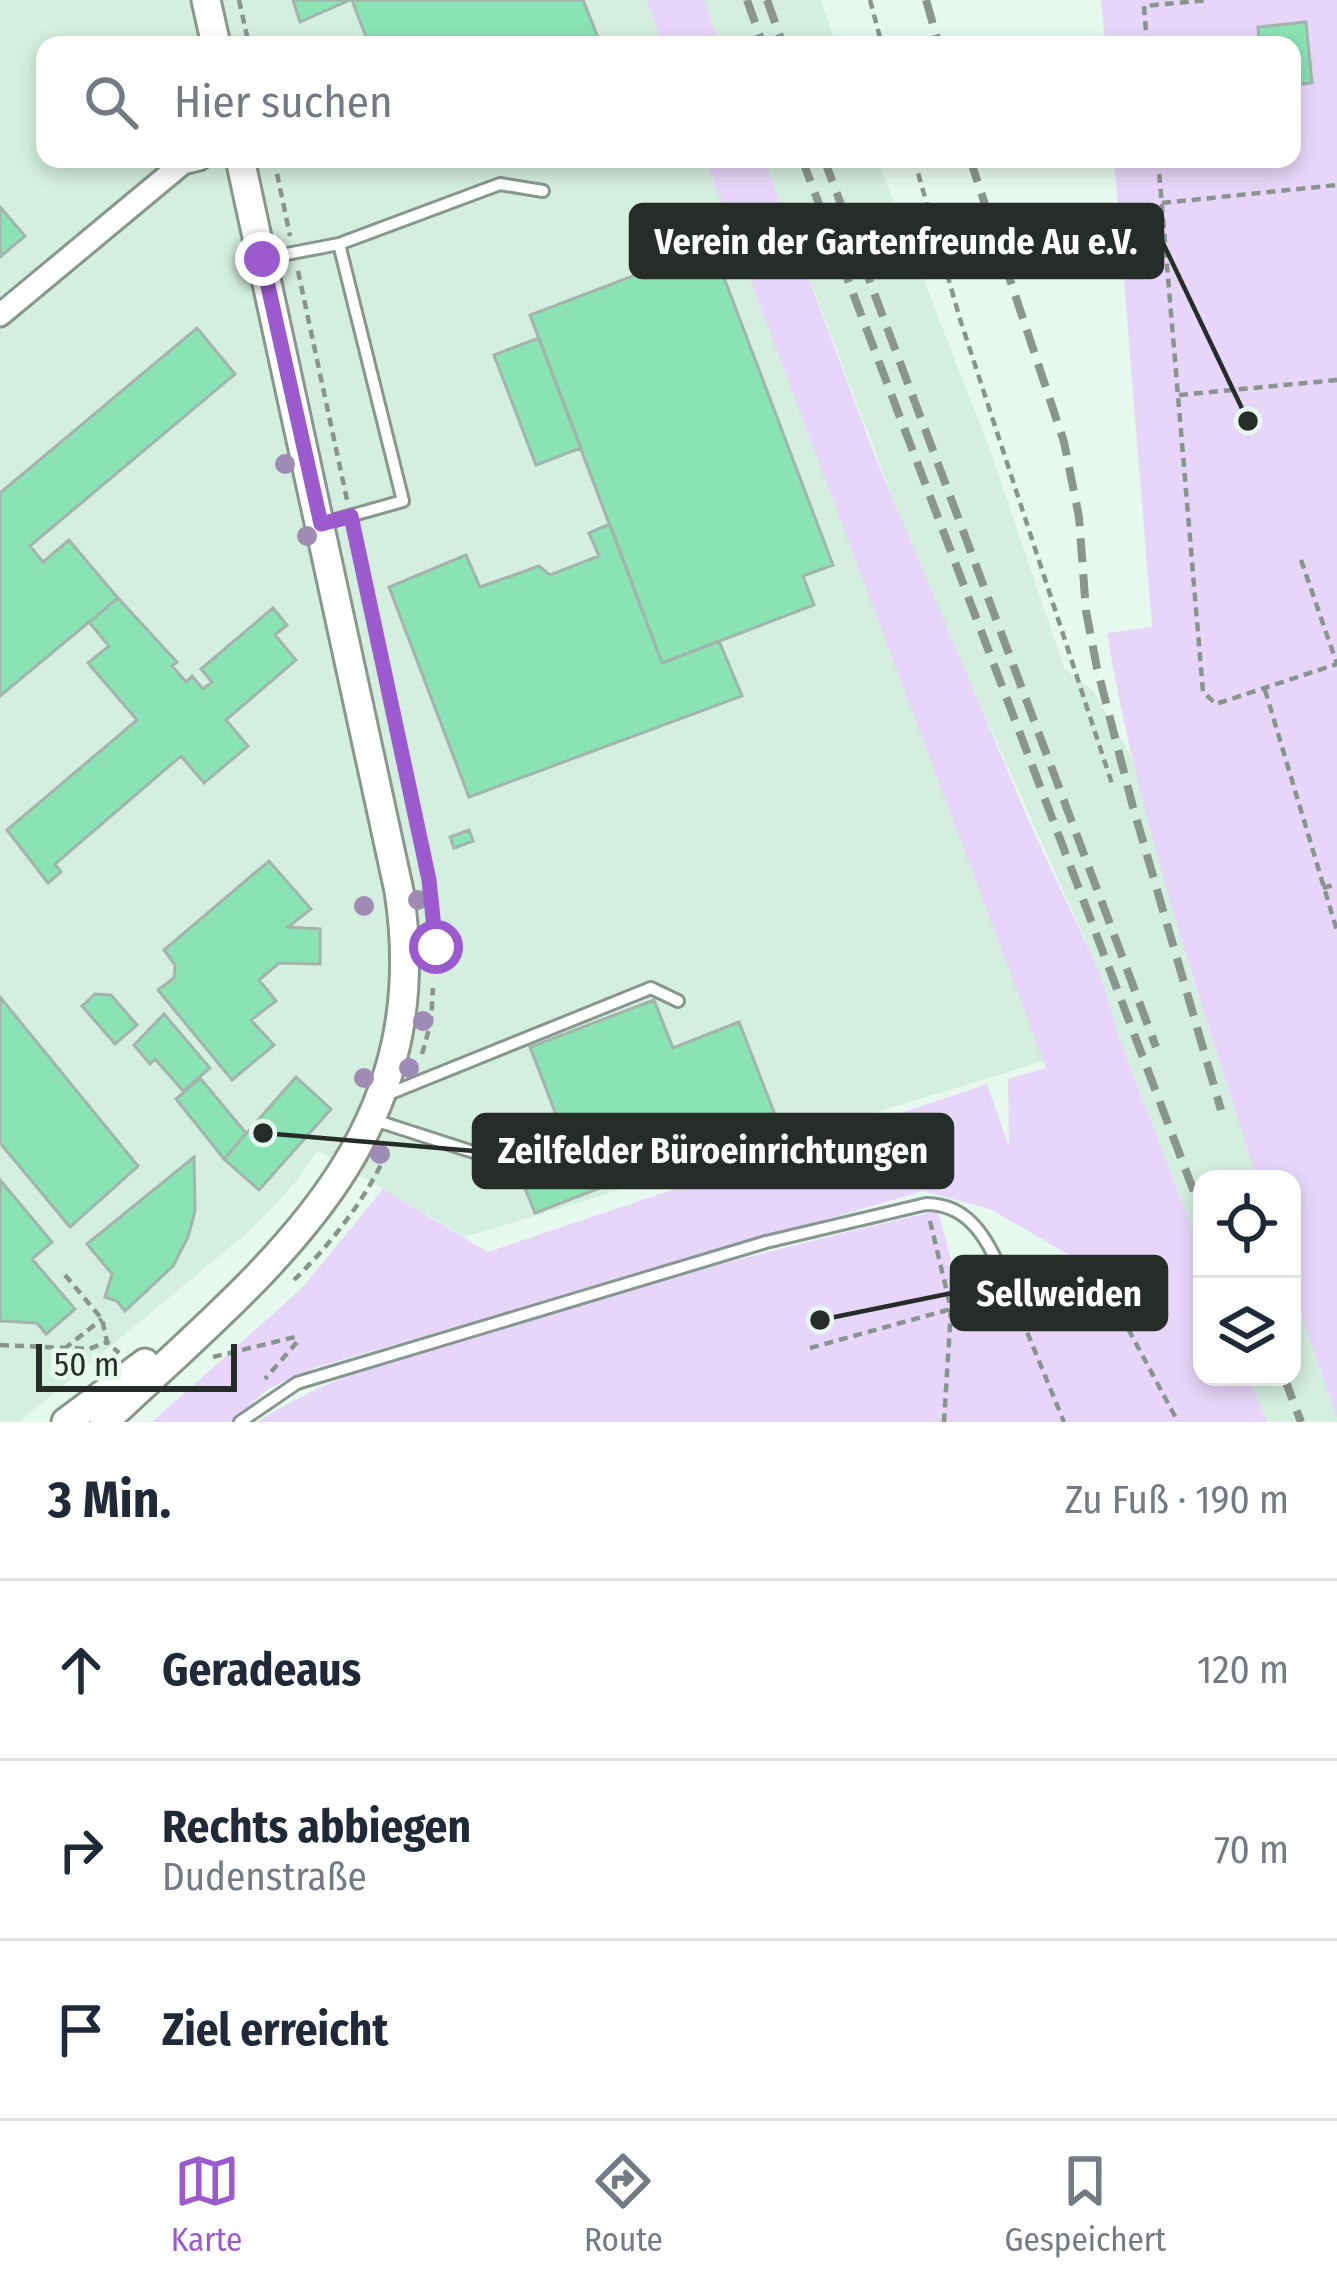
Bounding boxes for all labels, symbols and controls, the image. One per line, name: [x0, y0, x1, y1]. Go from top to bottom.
search box: [36, 36, 1301, 168]
icon: search: [78, 69, 144, 135]
text: Hier suchen: [174, 75, 393, 129]
callout: Verein der Gartenfreunde Au e.V.: [631, 205, 1162, 277]
text: Verein der Gartenfreunde Au e.V.: [654, 220, 1137, 264]
route end: [235, 232, 289, 286]
route start: [409, 920, 463, 974]
callout: Zeilfelder Büroeinrichtungen: [474, 1115, 952, 1187]
text: Zeilfelder Büroeinrichtungen: [498, 1129, 928, 1173]
map controls: [1193, 1170, 1301, 1386]
button: locate: [1193, 1170, 1301, 1278]
callout: Sellweiden: [952, 1257, 1166, 1329]
text: Sellweiden: [976, 1272, 1142, 1316]
button: layers: [1193, 1278, 1301, 1386]
scale bar: [36, 1338, 237, 1391]
text: 50 m: [54, 1345, 119, 1385]
text: 3 Min.: [48, 1469, 171, 1531]
text: Zu Fuß · 190 m: [1065, 1477, 1289, 1523]
icon: ahead: [48, 1637, 114, 1703]
text: Geradeaus: [162, 1643, 361, 1697]
text: 120 m: [1197, 1647, 1289, 1693]
text: Rechts abbiegen: [162, 1800, 471, 1854]
icon: right: [48, 1817, 114, 1883]
text: 70 m: [1214, 1827, 1289, 1873]
text: Dudenstraße: [162, 1854, 367, 1900]
icon: arrive: [48, 1997, 114, 2063]
text: Ziel erreicht: [162, 2003, 388, 2057]
tab: Karte: [171, 2148, 242, 2260]
tab: Route: [584, 2148, 663, 2260]
tab: Gespeichert: [1005, 2148, 1166, 2260]

